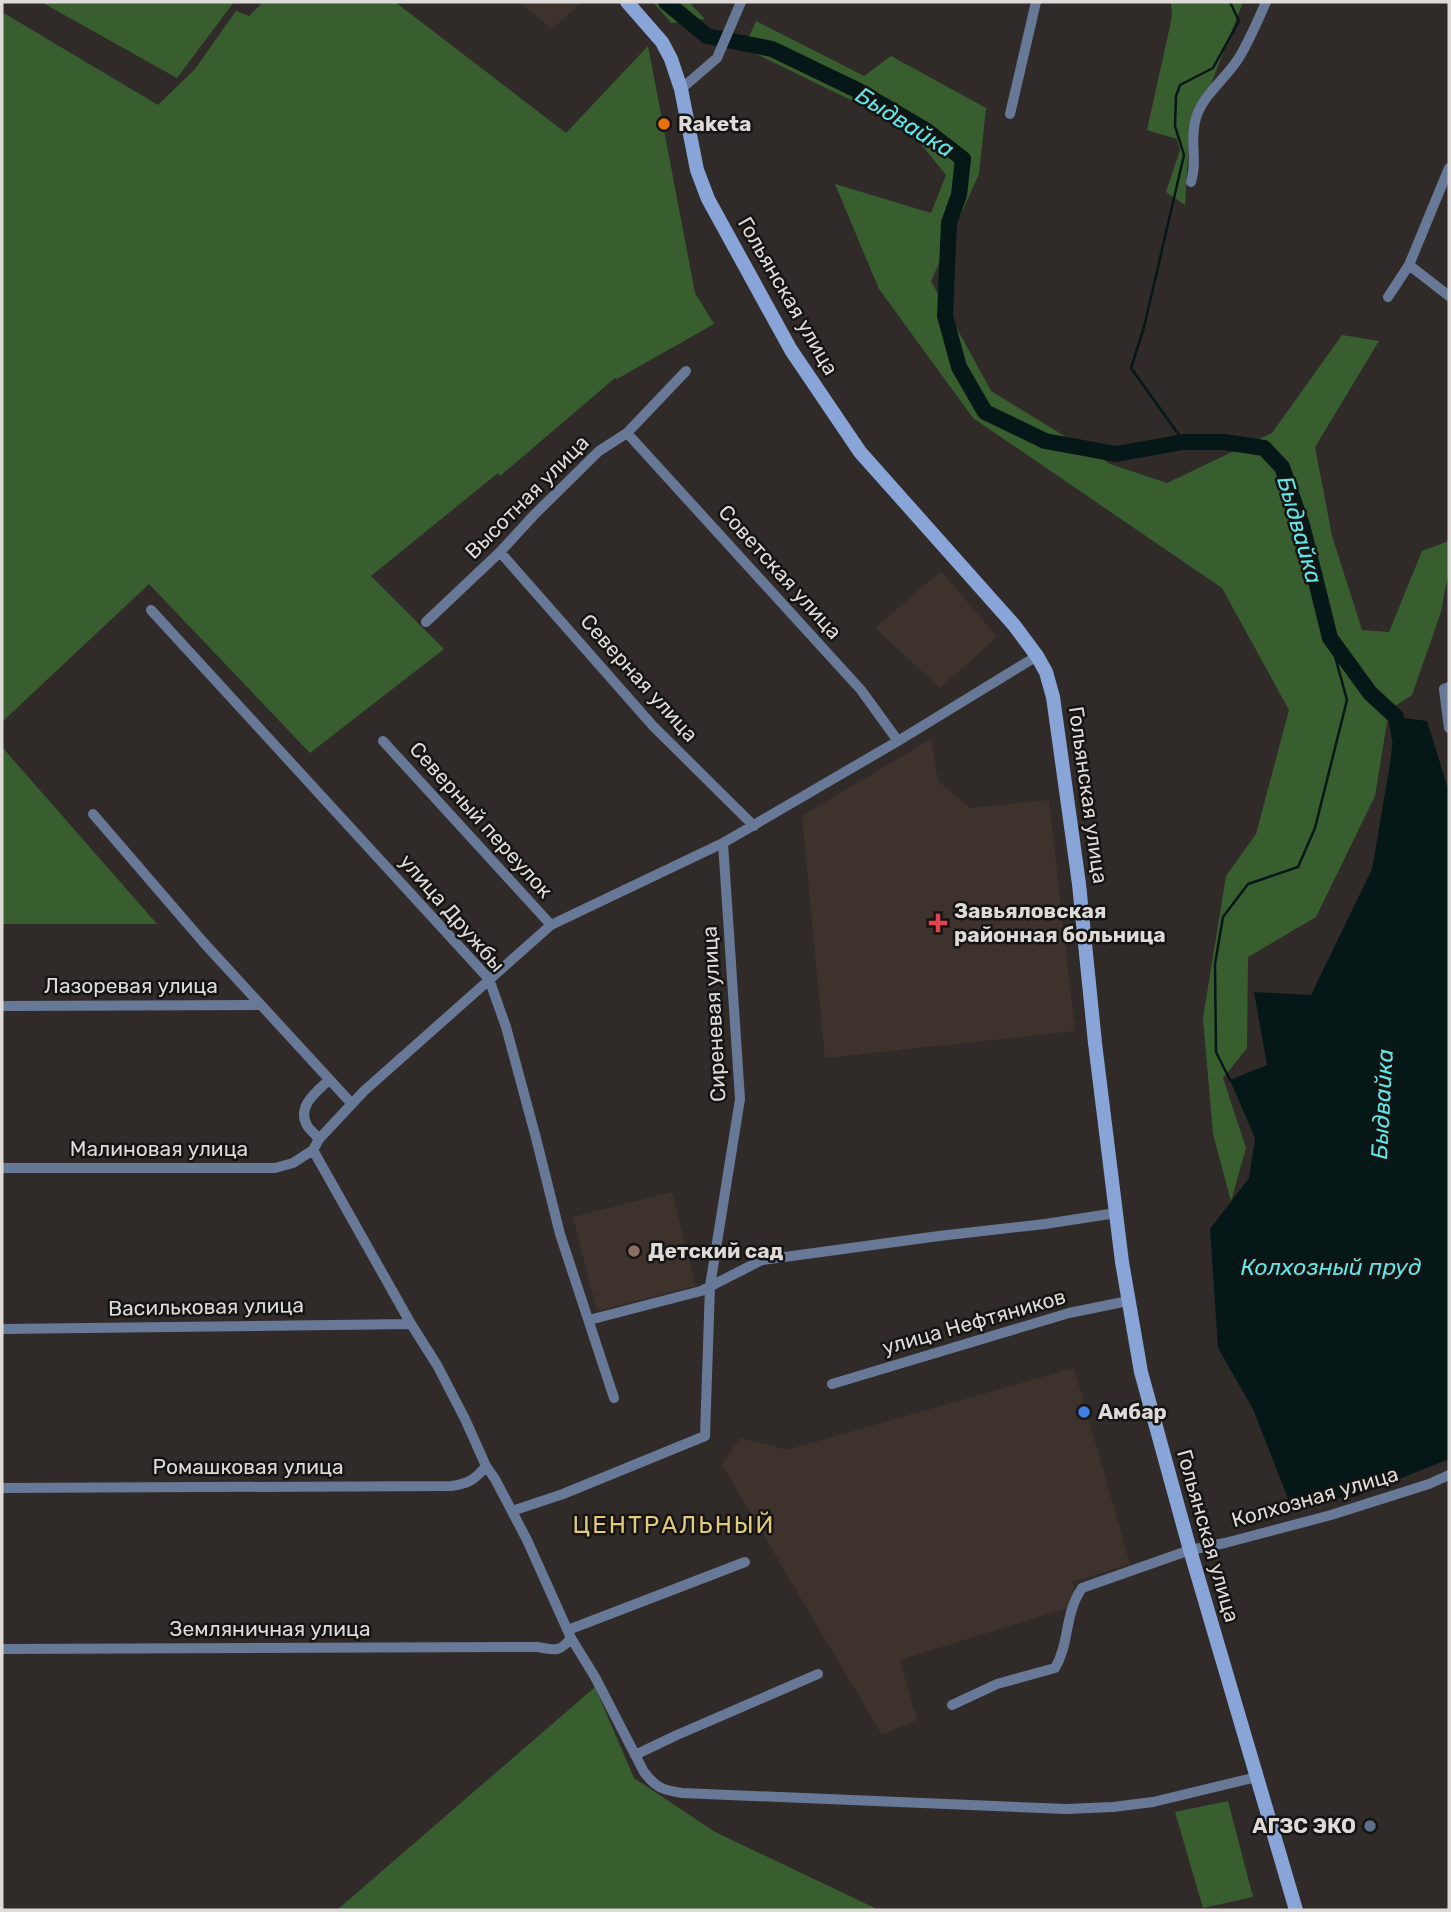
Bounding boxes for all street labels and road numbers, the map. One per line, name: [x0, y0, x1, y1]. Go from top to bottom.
street label: Гольянская улица: [733, 212, 844, 379]
street label: Высотная улица: [460, 430, 594, 564]
street label: Советская улица: [714, 499, 847, 644]
street label: Северная улица: [575, 609, 703, 747]
street label: Гольянская улица: [1064, 705, 1113, 885]
street label: Северный переулок: [405, 736, 558, 903]
street label: улица Дружбы: [394, 849, 510, 977]
street label: Сиреневая улица: [696, 926, 731, 1103]
street label: Лазоревая улица: [44, 973, 218, 998]
street label: Малиновая улица: [70, 1136, 248, 1161]
street label: улица Нефтяников: [879, 1283, 1068, 1360]
street label: Васильковая улица: [108, 1292, 304, 1321]
street label: Гольянская улица: [1172, 1447, 1245, 1625]
street label: Ромашковая улица: [152, 1454, 344, 1479]
street label: Колхозная улица: [1229, 1461, 1401, 1532]
street label: Земляничная улица: [169, 1616, 371, 1641]

